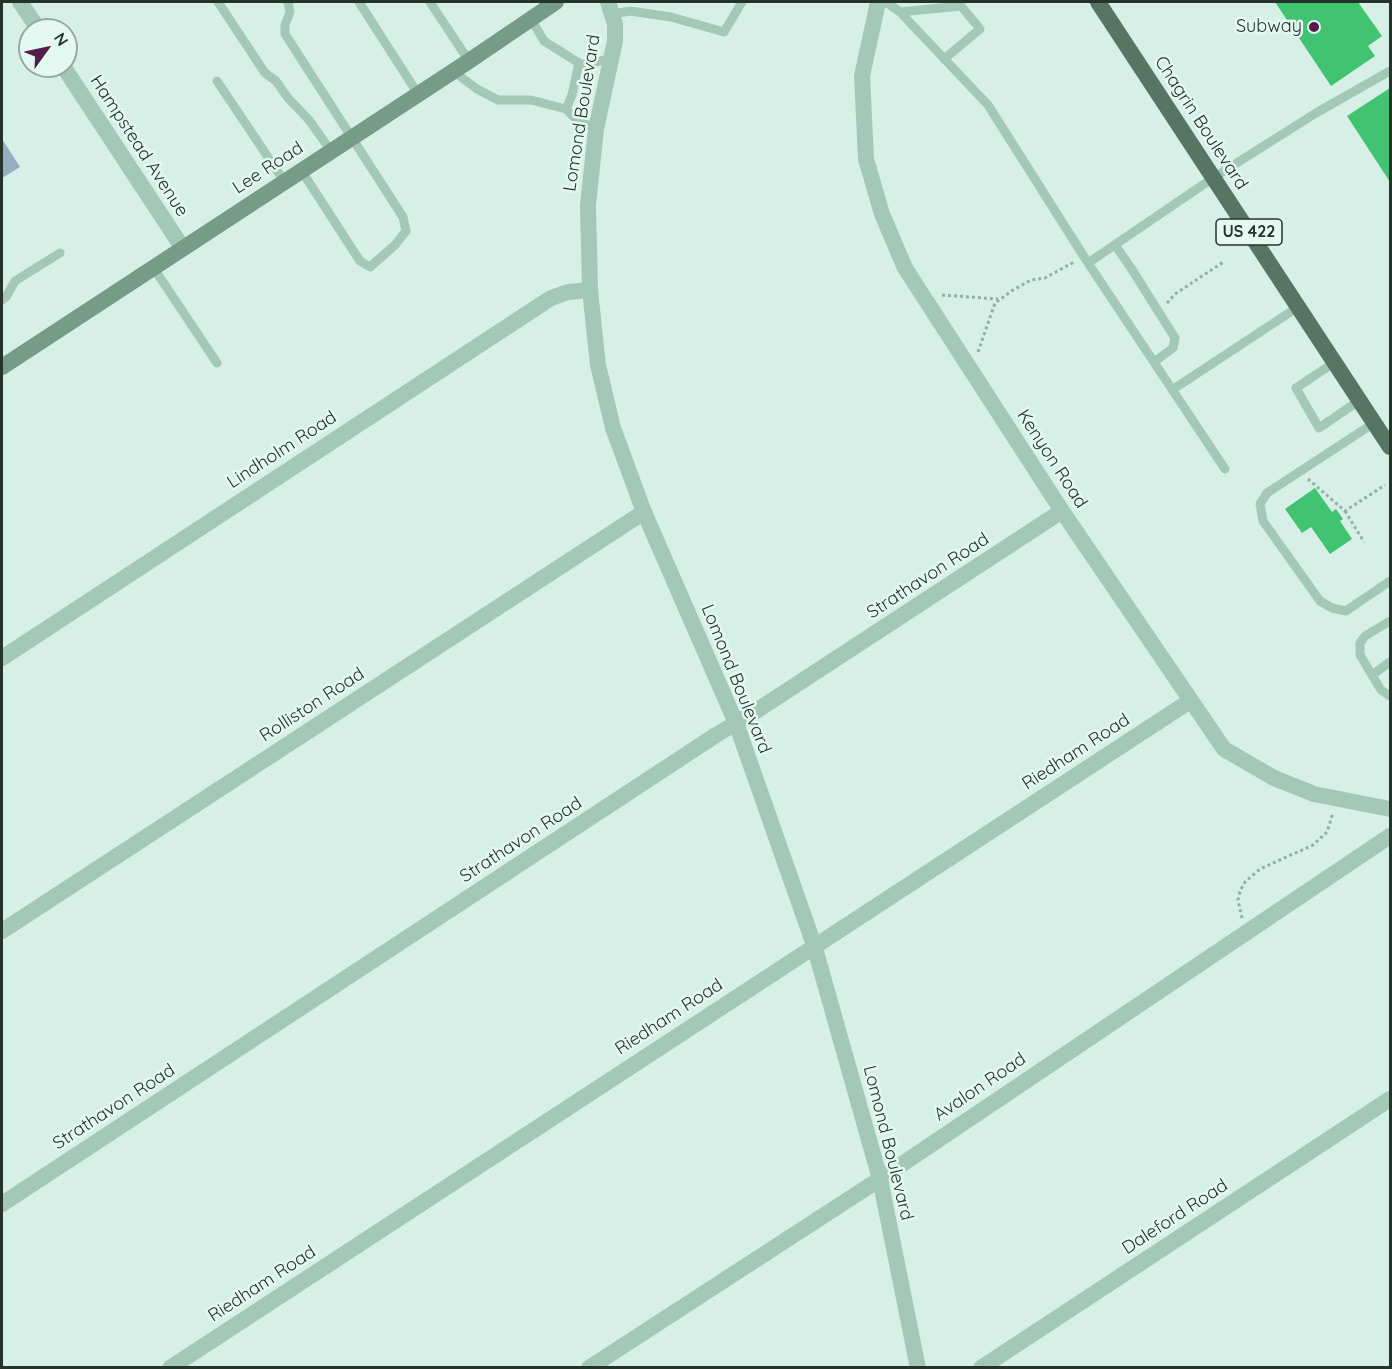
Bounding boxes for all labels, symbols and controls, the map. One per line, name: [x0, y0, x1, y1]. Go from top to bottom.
place label: Subway: [1236, 16, 1302, 38]
north arrow: [18, 18, 78, 78]
marker: Subway: [1307, 20, 1321, 34]
text: N: [50, 29, 73, 50]
street label: Lomond Boulevard: [559, 33, 605, 193]
street label: Chagrin Boulevard: [1150, 52, 1252, 194]
street label: Hampstead Avenue: [85, 71, 193, 221]
street label: Lee Road: [229, 137, 307, 199]
road number: US 422: [1216, 219, 1282, 245]
street label: Kenyon Road: [1012, 406, 1092, 512]
street label: Lindholm Road: [223, 407, 341, 493]
street label: Strathavon Road: [863, 529, 993, 623]
street label: Lomond Boulevard: [696, 601, 776, 757]
street label: Rolliston Road: [256, 663, 368, 747]
street label: Riedham Road: [1018, 709, 1134, 795]
street label: Strathavon Road: [456, 793, 586, 887]
street label: Riedham Road: [611, 974, 727, 1060]
street label: Avalon Road: [930, 1048, 1030, 1126]
street label: Strathavon Road: [49, 1060, 179, 1154]
street label: Lomond Boulevard: [858, 1063, 918, 1223]
street label: Daleford Road: [1118, 1175, 1232, 1259]
street label: Riedham Road: [204, 1241, 320, 1327]

